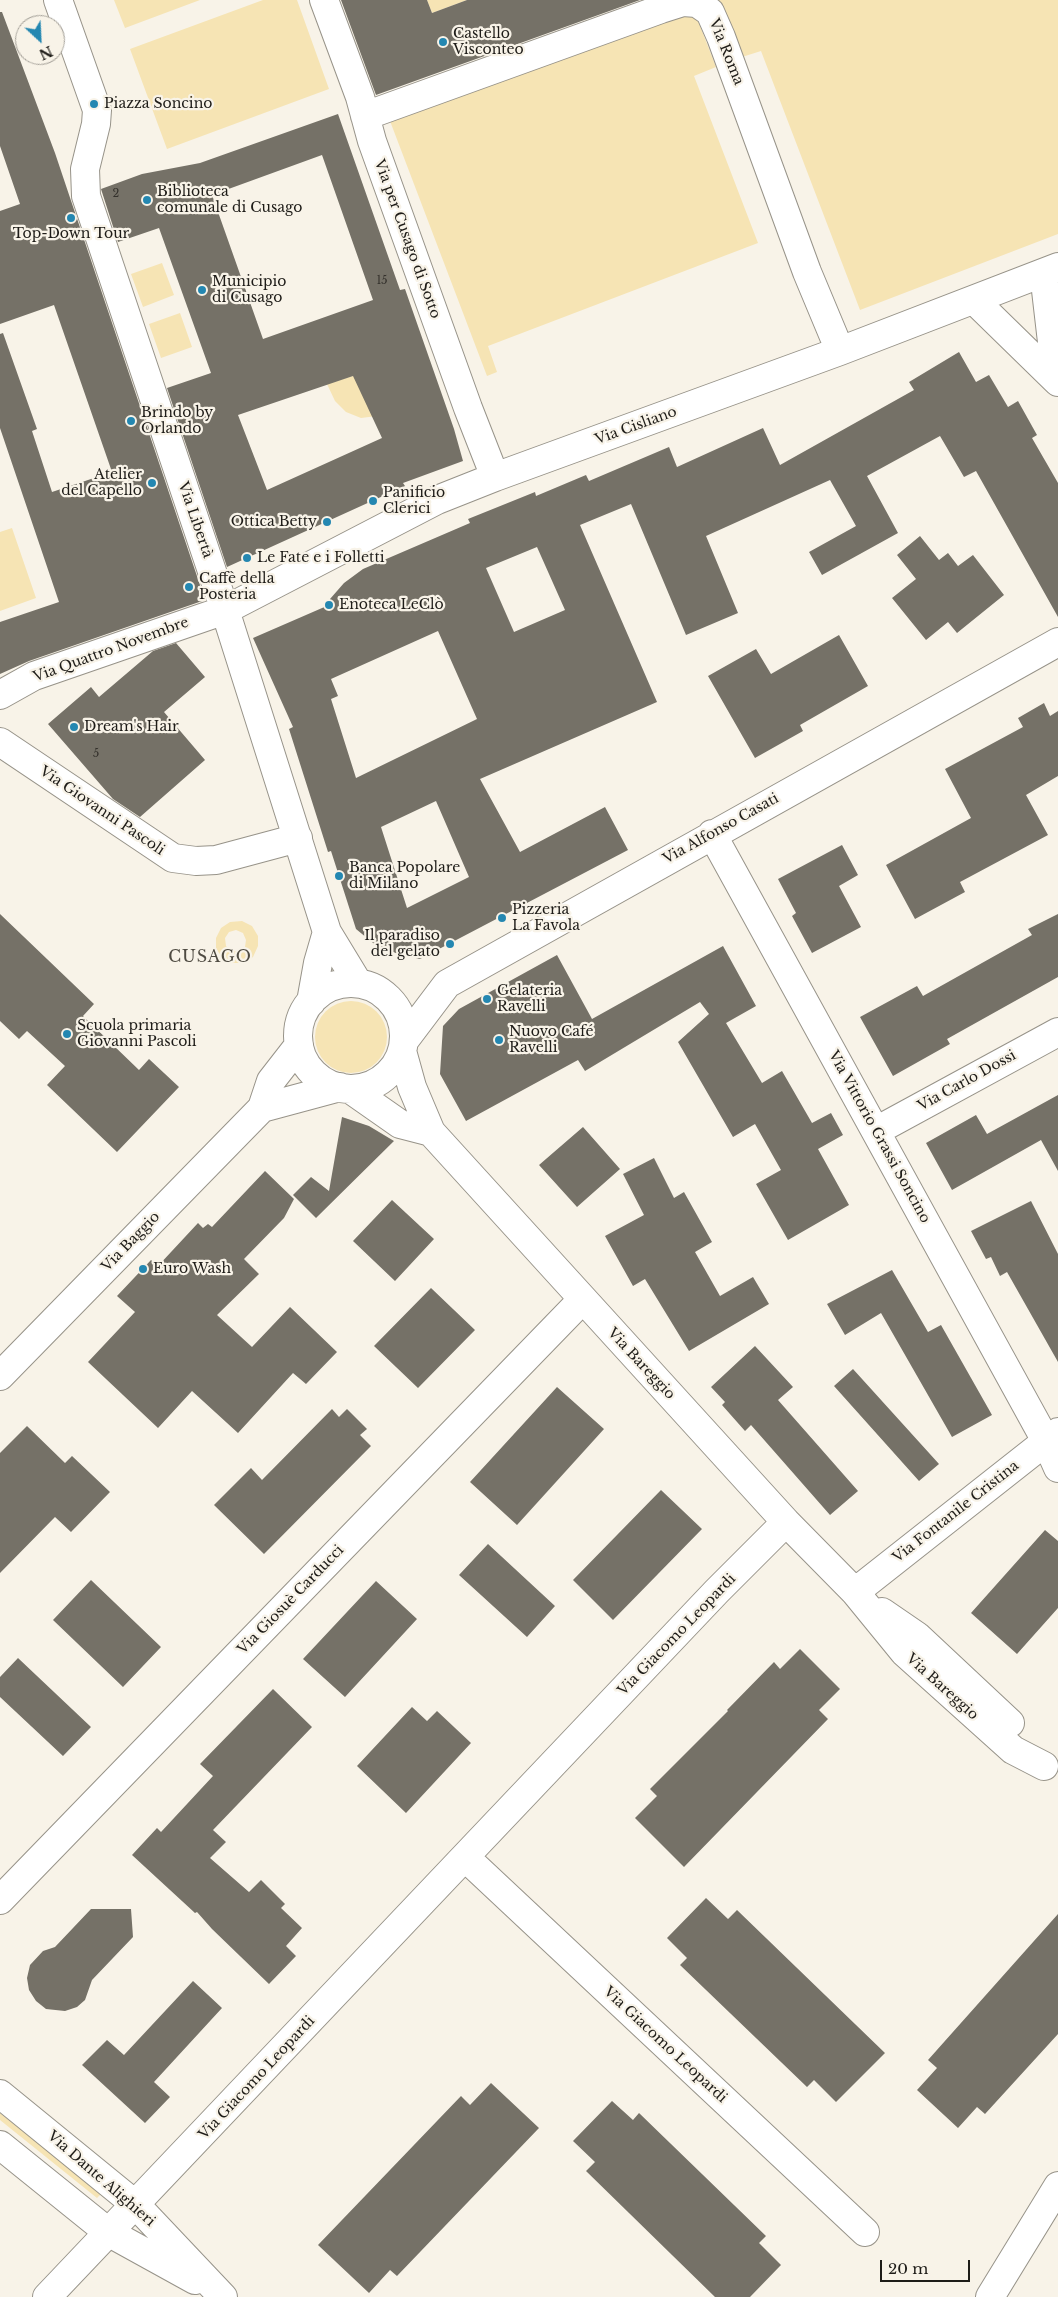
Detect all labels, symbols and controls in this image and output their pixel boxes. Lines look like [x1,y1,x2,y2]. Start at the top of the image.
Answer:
north arrow [15,15,65,65]
street label: Via Roma [705,16,747,88]
place label: Castello Visconteo [453,26,524,58]
marker: Castello Visconteo [437,36,449,48]
text: N [36,42,56,64]
place label: Piazza Soncino [104,96,212,112]
marker: Piazza Soncino [88,98,100,110]
street label: Via per Cusago di Sotto [370,157,444,321]
place label: Biblioteca comunale di Cusago [157,184,302,216]
house number: 2 [113,187,119,201]
marker: Biblioteca comunale di Cusago [141,194,153,206]
marker: Top-Down Tour [65,212,77,224]
place label: Top-Down Tour [13,226,129,242]
place label: Municipio di Cusago [212,274,286,306]
house number: 15 [376,274,388,288]
marker: Municipio di Cusago [196,284,208,296]
street label: Via Cisliano [593,403,679,449]
place label: Brindo by Orlando [141,405,213,438]
marker: Brindo by Orlando [125,415,137,427]
place label: Atelier del Capello [61,467,142,500]
marker: Atelier del Capello [146,477,158,489]
street label: Via Libertà [174,480,216,560]
place label: Panificio Clerici [383,485,445,518]
marker: Panificio Clerici [367,495,379,507]
place label: Ottica Betty [231,514,317,530]
marker: Ottica Betty [321,516,333,528]
place label: Le Fate e i Folletti [257,550,384,566]
marker: Le Fate e i Folletti [241,552,253,564]
place label: Caffè della Posteria [199,571,274,604]
marker: Caffè della Posteria [183,581,195,593]
place label: Enoteca LeClò [339,597,444,613]
marker: Enoteca LeClò [323,599,335,611]
street label: Via Quattro Novembre [31,614,191,686]
place label: Dream's Hair [84,719,179,735]
marker: Dream's Hair [68,721,80,733]
house number: 5 [93,747,99,761]
street label: Via Giovanni Pascoli [36,763,168,859]
street label: Via Alfonso Casati [660,790,782,868]
place label: Banca Popolare di Milano [349,860,460,892]
marker: Banca Popolare di Milano [333,870,345,882]
place label: Pizzeria La Favola [512,902,580,934]
marker: Pizzeria La Favola [496,912,508,924]
place label: Il paradiso del gelato [364,928,440,960]
marker: Il paradiso del gelato [444,938,456,950]
district label: CUSAGO [167,947,253,967]
place label: Gelateria Ravelli [497,983,562,1016]
marker: Gelateria Ravelli [481,993,493,1005]
place label: Scuola primaria Giovanni Pascoli [77,1018,197,1050]
place label: Nuovo Café Ravelli [509,1024,594,1056]
marker: Scuola primaria Giovanni Pascoli [61,1028,73,1040]
marker: Nuovo Café Ravelli [493,1034,505,1046]
street label: Via Carlo Dossi [915,1047,1019,1115]
street label: Via Vittorio Grassi Soncino [825,1048,933,1226]
street label: Via Baggio [98,1209,164,1275]
place label: Euro Wash [153,1261,231,1277]
marker: Euro Wash [137,1263,149,1275]
street label: Via Bareggio [604,1325,678,1403]
street label: Via Fontanile Cristina [890,1457,1022,1567]
street label: Via Giosuè Carducci [234,1542,348,1658]
street label: Via Giacomo Leopardi [615,1571,739,1699]
street label: Via Bareggio [903,1650,981,1724]
street label: Via Giacomo Leopardi [600,1983,730,2107]
street label: Via Giacomo Leopardi [195,2013,319,2143]
street label: Via Dante Alighieri [44,2128,158,2230]
scale bar [883,2250,973,2282]
text: 20 m [888,2259,928,2278]

